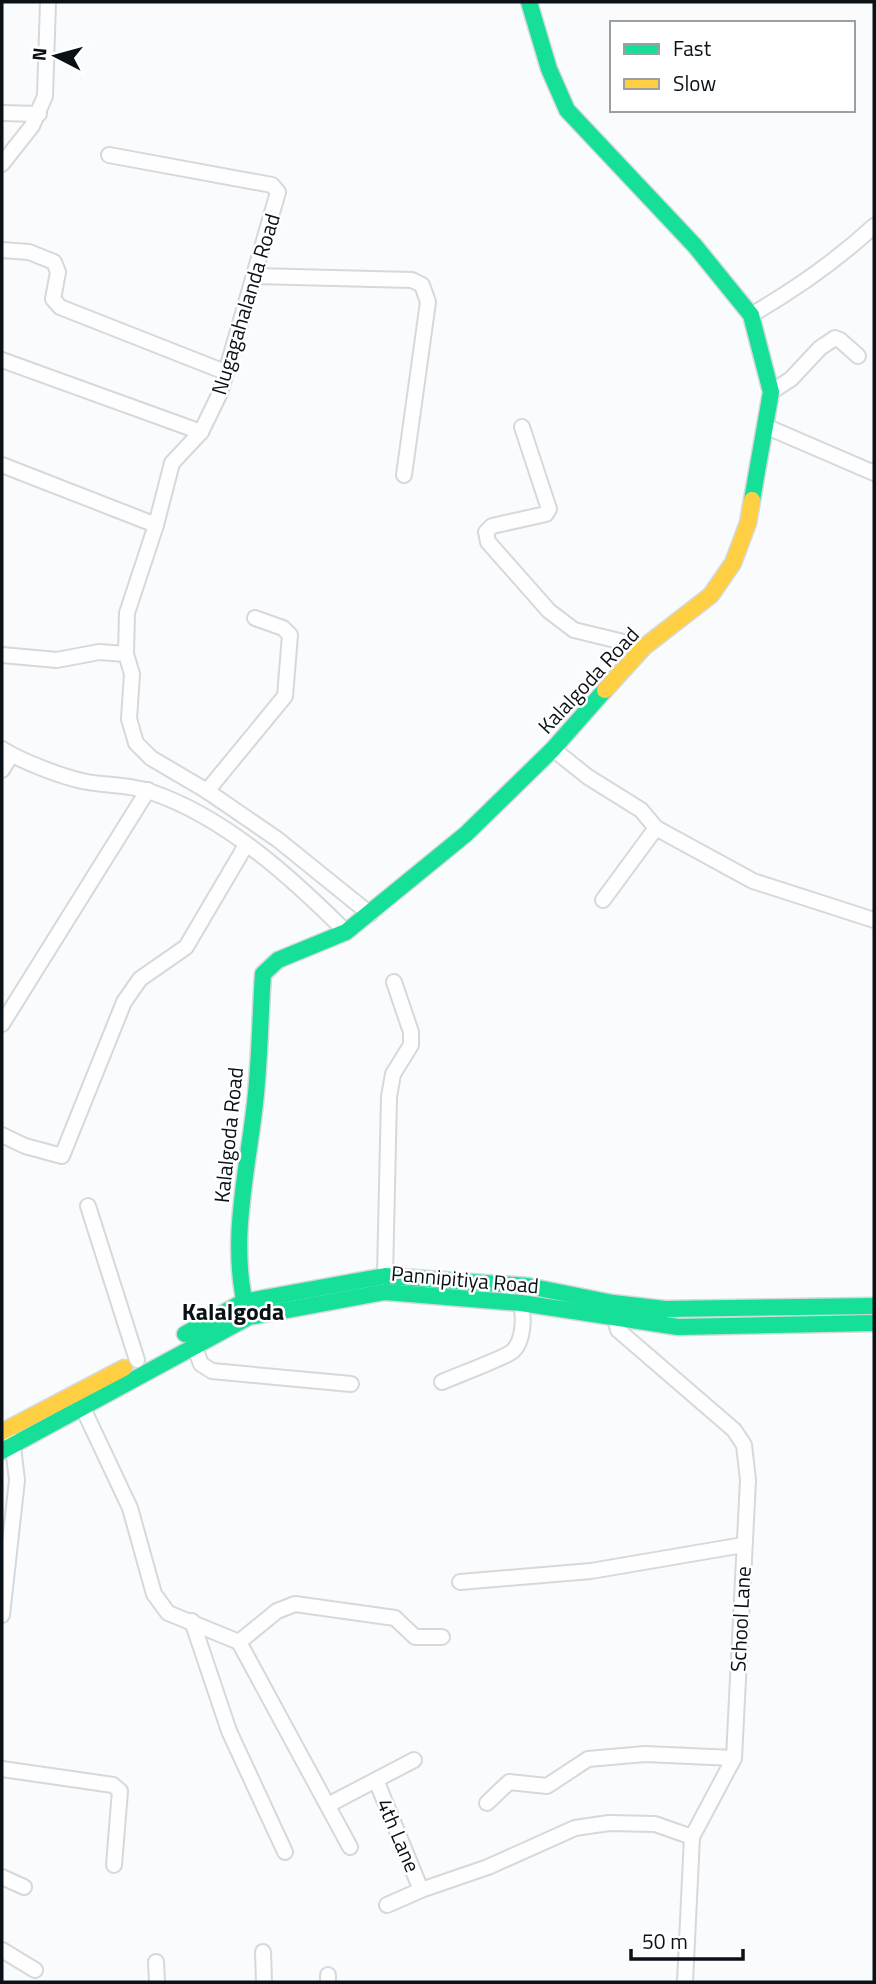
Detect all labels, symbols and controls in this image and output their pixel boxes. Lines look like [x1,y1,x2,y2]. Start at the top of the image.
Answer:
north arrow [21,21,91,91]
legend [610,21,855,112]
text: Fast [673,32,712,64]
text: N [23,46,54,62]
text: Slow [673,67,716,99]
street label: Nugagahalanda Road [202,209,288,399]
street label: Kalalgoda Road [530,619,646,741]
street label: Kalalgoda Road [205,1066,251,1204]
street label: Pannipitiya Road [390,1257,540,1301]
district label: Kalalgoda [182,1293,284,1329]
street label: School Lane [721,1565,759,1673]
street label: 4th Lane [369,1793,429,1877]
scale bar [631,1918,743,1962]
text: 50 m [642,1925,688,1957]

